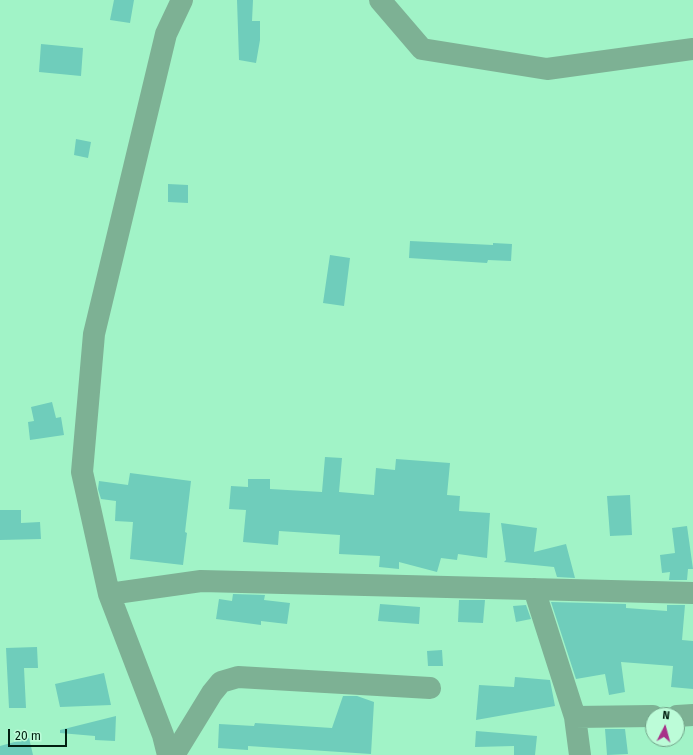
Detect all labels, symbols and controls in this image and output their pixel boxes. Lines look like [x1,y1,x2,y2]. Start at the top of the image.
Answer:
north arrow [645,707,685,747]
text: N [662,709,671,722]
scale bar [10,721,69,747]
text: 20 m [15,729,41,743]

